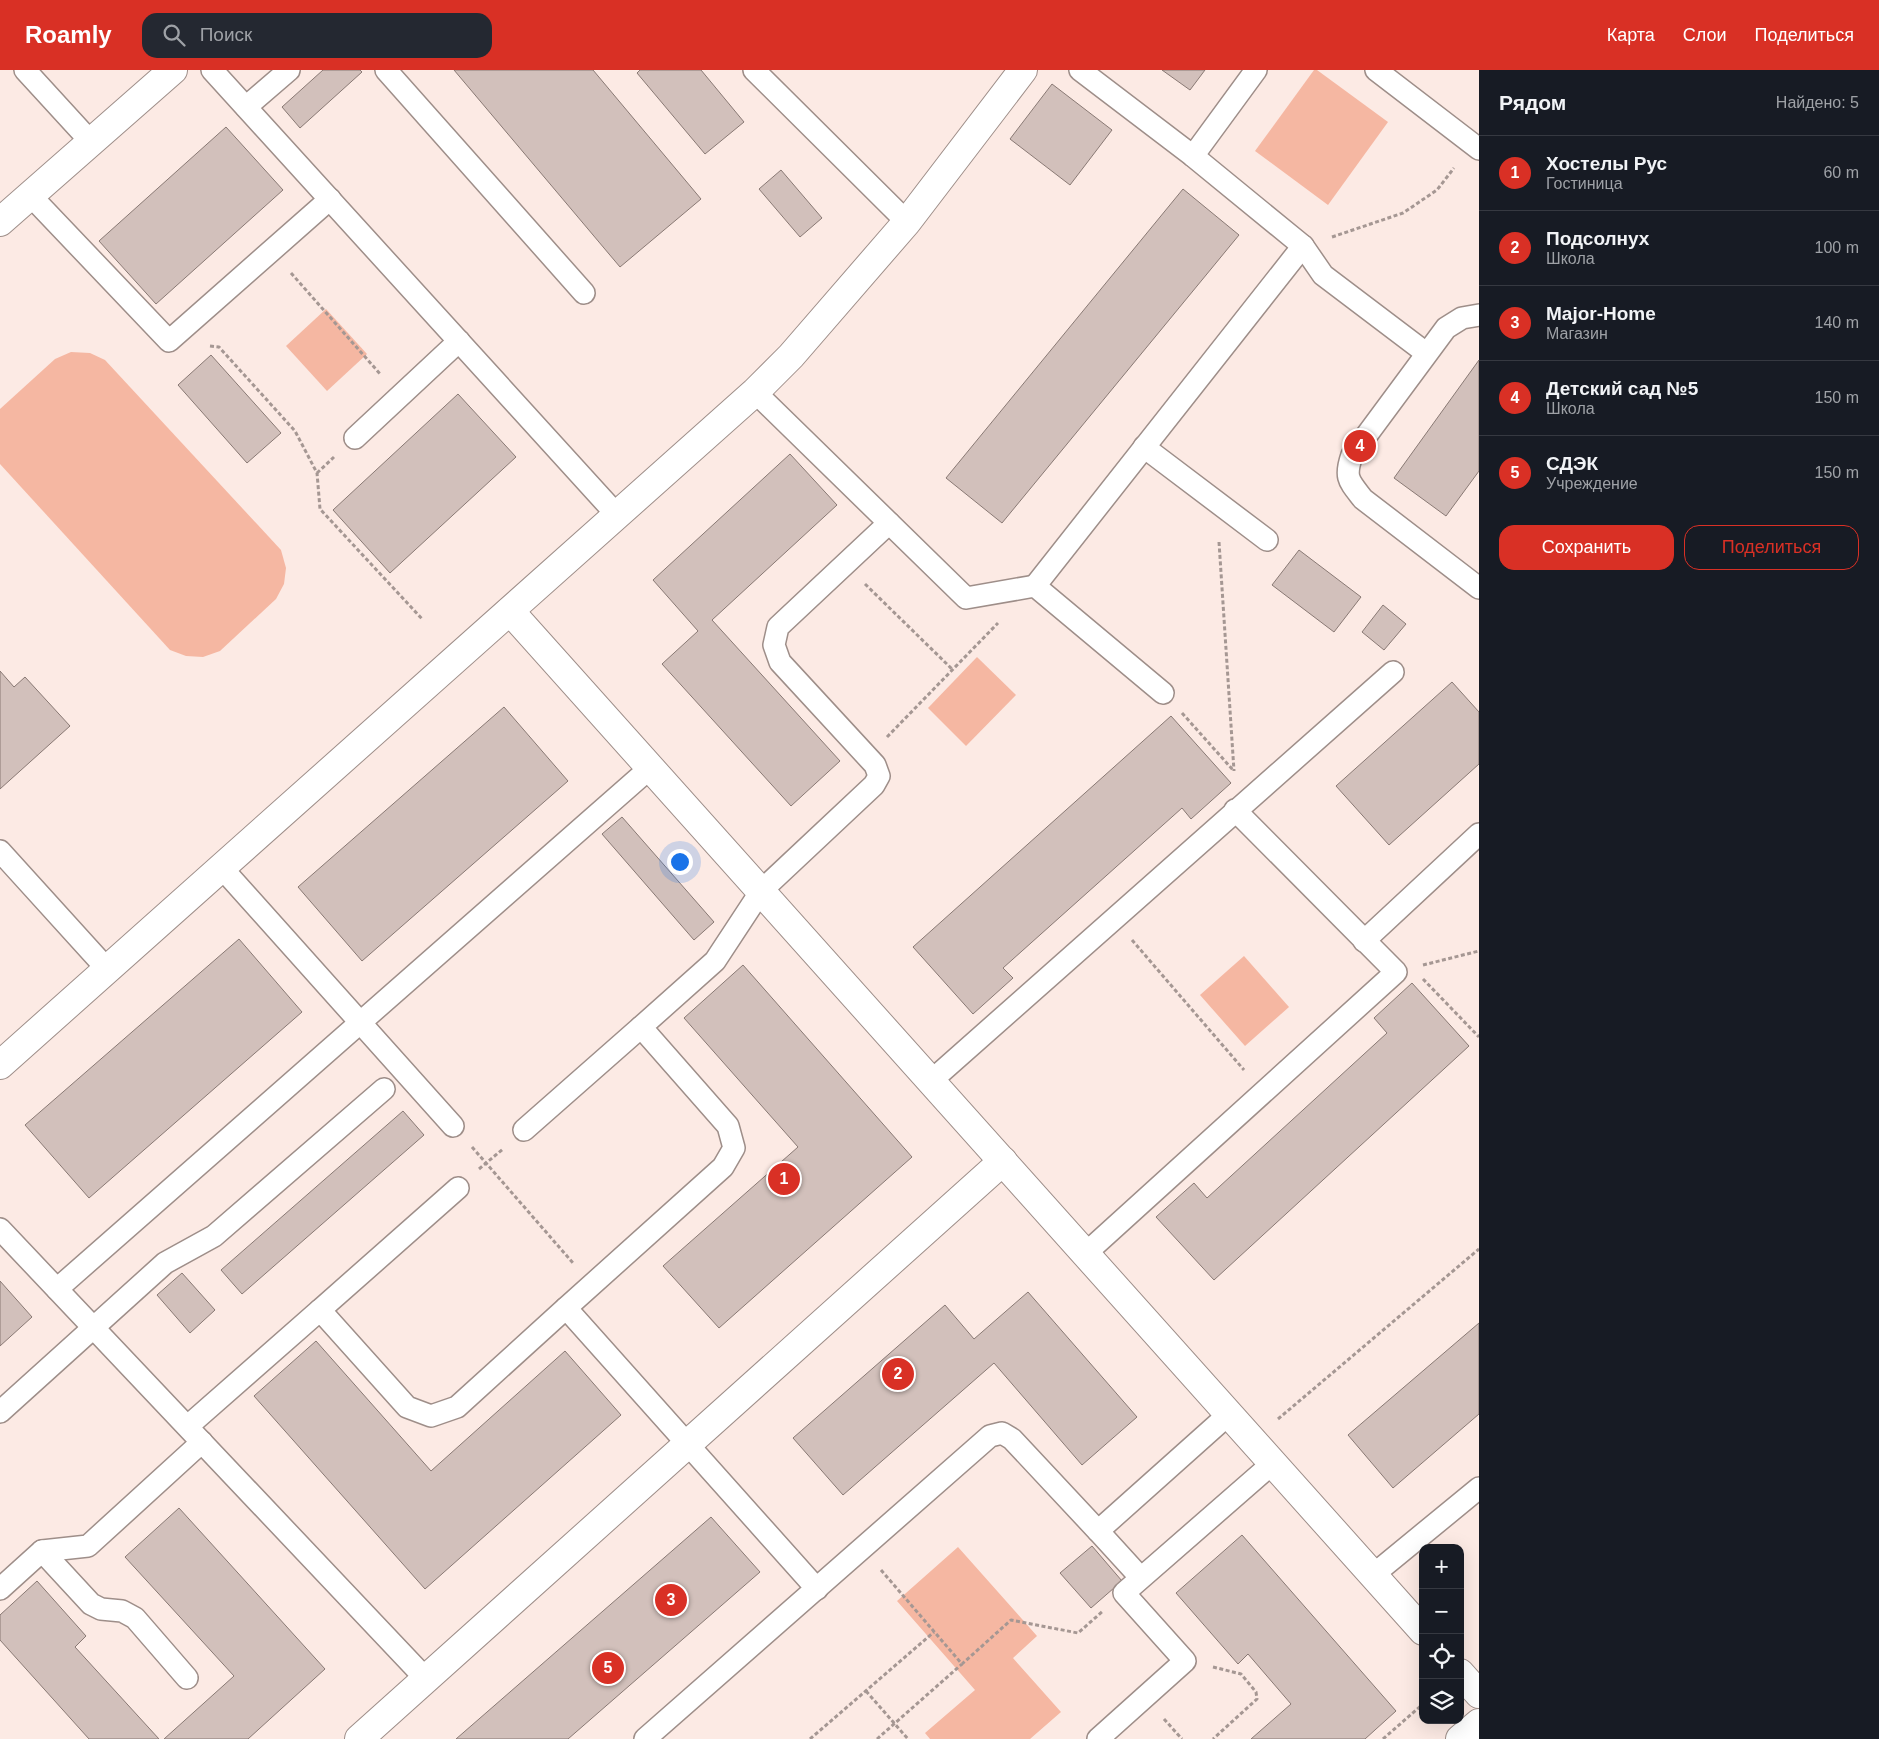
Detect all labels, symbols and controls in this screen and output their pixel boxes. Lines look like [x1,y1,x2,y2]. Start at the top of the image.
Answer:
search box [142,13,492,58]
text: Roamly [25,21,112,48]
icon: search [160,21,188,49]
text: Поиск [200,24,252,45]
text: Карта [1607,25,1655,45]
text: Слои [1683,25,1727,45]
text: Поделиться [1755,25,1854,45]
text: Рядом [1499,91,1566,114]
text: Найдено: 5 [1776,94,1859,111]
text: Хостелы Рус [1546,153,1667,174]
text: 1 [1511,164,1519,181]
text: 60 m [1823,164,1859,181]
text: Гостиница [1546,175,1623,192]
text: Подсолнух [1546,228,1649,249]
text: 2 [1511,239,1519,256]
text: 100 m [1815,239,1859,256]
text: Школа [1546,250,1595,267]
text: Major-Home [1546,303,1656,324]
text: 3 [1511,314,1519,331]
text: 140 m [1815,314,1859,331]
text: Магазин [1546,325,1608,342]
text: Детский сад №5 [1546,378,1698,399]
text: 4 [1511,389,1519,406]
text: 150 m [1815,389,1859,406]
text: Школа [1546,400,1595,417]
pin: 4 [1344,427,1376,465]
text: СДЭК [1546,453,1598,474]
text: 5 [1511,464,1519,481]
text: 150 m [1815,464,1859,481]
text: Учреждение [1546,475,1638,492]
button: Сохранить [1499,525,1674,570]
button: Поделиться [1684,525,1859,570]
your location [667,849,693,875]
pin: 1 [768,1160,800,1198]
pin: 2 [882,1355,914,1393]
map controls [1419,1544,1464,1724]
button: + [1419,1544,1464,1589]
pin: 3 [655,1581,687,1619]
button: − [1419,1589,1464,1634]
button: locate [1419,1634,1464,1679]
pin: 5 [592,1649,624,1687]
button: layers [1419,1679,1464,1724]

